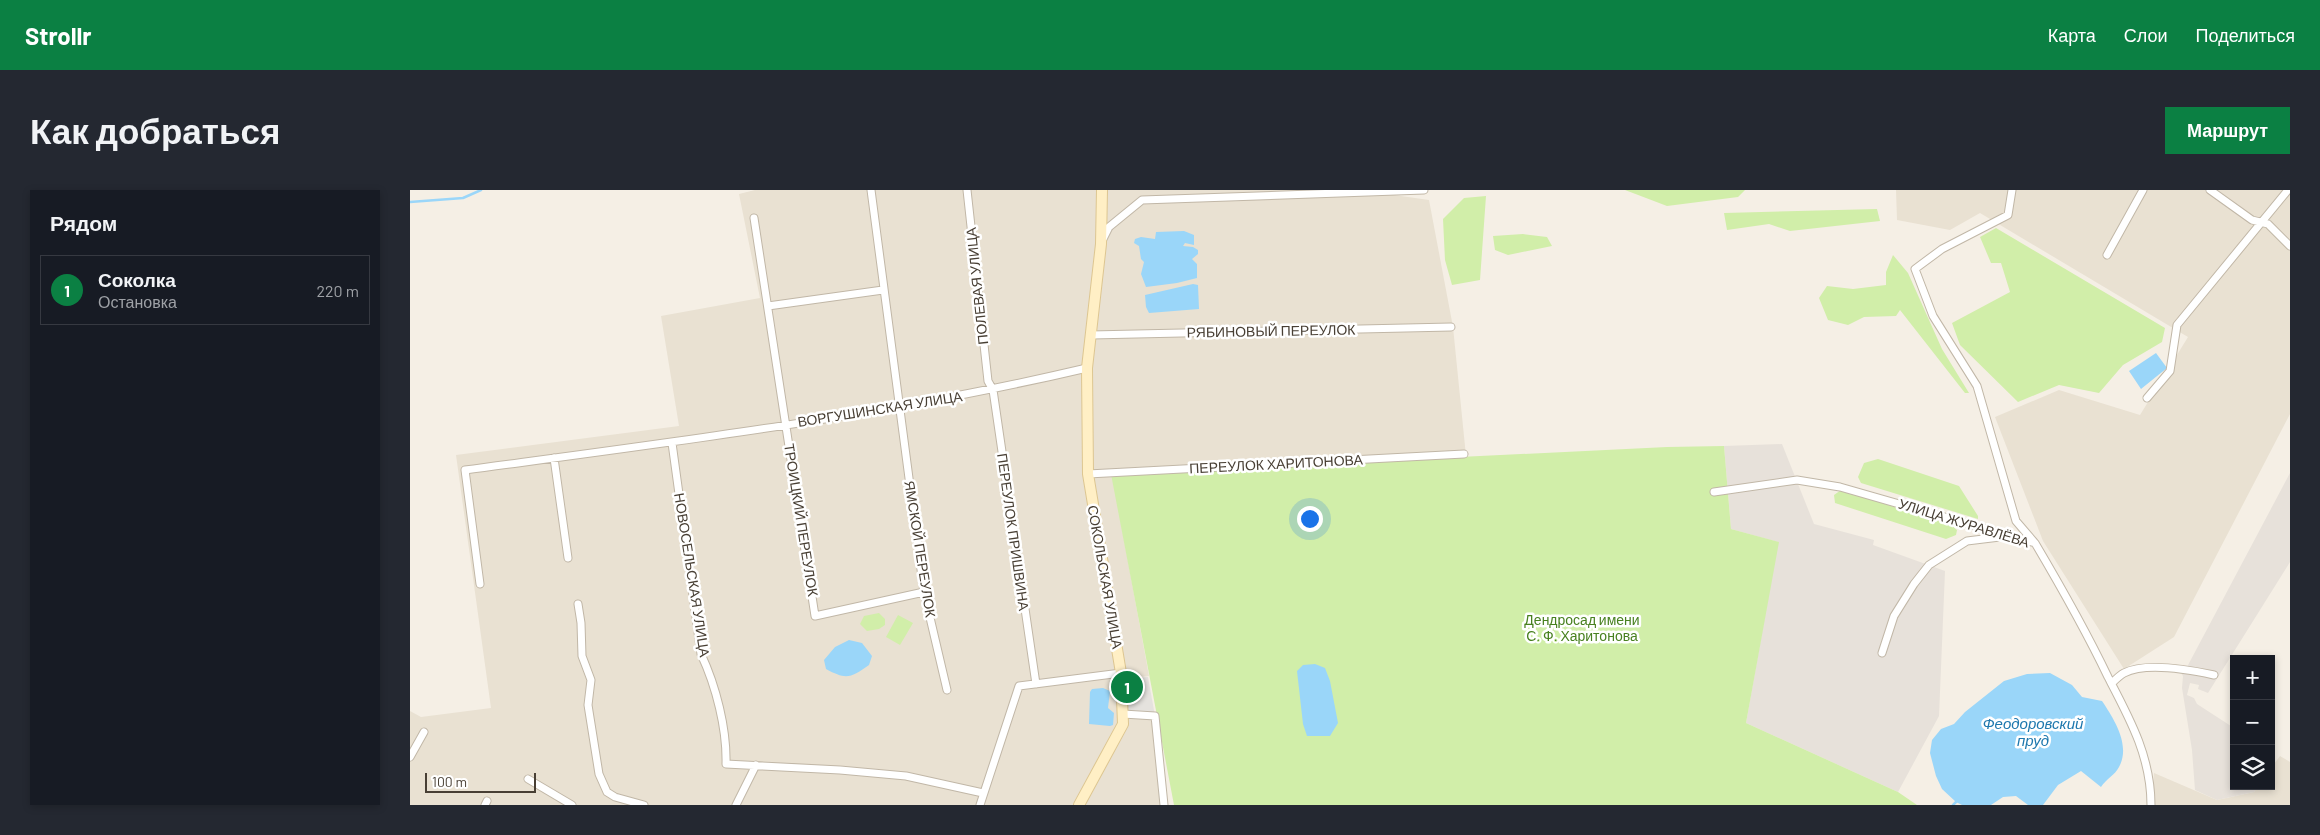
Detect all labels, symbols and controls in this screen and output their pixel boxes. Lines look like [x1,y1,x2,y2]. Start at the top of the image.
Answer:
text: Strollr [25,21,92,50]
text: Карта [2048,24,2096,46]
text: Слои [2124,24,2168,46]
text: Поделиться [2196,24,2295,46]
button: Маршрут [2165,107,2290,154]
text: Как добраться [30,109,280,151]
text: Рядом [50,210,117,235]
street label: ПОЛЕВАЯ УЛИЦА [962,226,991,346]
text: Соколка [98,268,176,291]
text: 1 [64,281,70,300]
text: 220 m [316,281,359,300]
text: Остановка [98,292,177,311]
street label: РЯБИНОВЫЙ ПЕРЕУЛОК [1186,321,1356,340]
street label: ВОРГУШИНСКАЯ УЛИЦА [796,387,964,430]
street label: ТРОИЦКИЙ ПЕРЕУЛОК [781,442,822,598]
street label: ПЕРЕУЛОК ХАРИТОНОВА [1189,450,1364,477]
street label: ПЕРЕУЛОК ПРИШВИНА [994,452,1033,612]
street label: ЯМСКОЙ ПЕРЕУЛОК [901,479,940,619]
street label: НОВОСЕЛЬСКАЯ УЛИЦА [671,492,714,659]
street label: УЛИЦА ЖУРАВЛЁВА [1897,495,2032,551]
street label: СОКОЛЬСКАЯ УЛИЦА [1084,504,1127,651]
your location [1297,506,1323,532]
park label: Дендросад имени С. Ф. Харитонова [1524,611,1640,644]
map controls [2230,655,2275,790]
button: + [2230,655,2275,700]
pin: 1 [1111,668,1143,706]
button: − [2230,700,2275,745]
water label: Феодоровский пруд [1983,714,2084,749]
button: layers [2230,745,2275,790]
scale bar [425,770,536,793]
text: 100 m [432,773,467,790]

